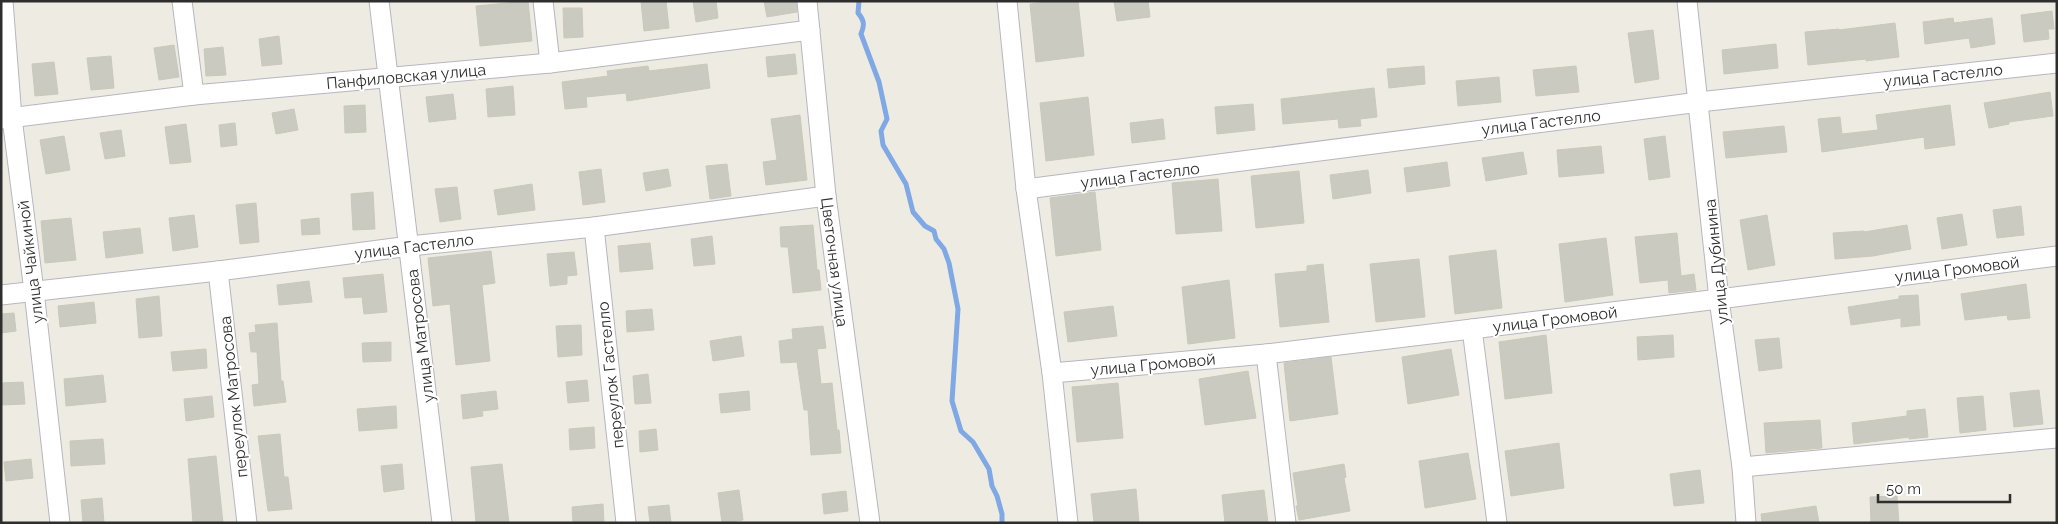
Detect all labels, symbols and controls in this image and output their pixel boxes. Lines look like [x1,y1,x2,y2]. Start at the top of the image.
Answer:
street label: Панфиловская улица [325,60,487,93]
street label: улица Гастелло [1882,60,2004,91]
street label: улица Гастелло [1480,106,1602,139]
street label: улица Гастелло [1079,159,1201,192]
street label: Цветочная улица [817,196,852,328]
street label: улица Дубинина [1700,198,1733,326]
street label: улица Чайкиной [14,199,47,325]
street label: улица Гастелло [353,230,475,263]
street label: улица Громовой [1894,252,2020,287]
street label: улица Матросова [403,268,438,404]
street label: переулок Гастелло [593,300,628,449]
street label: улица Громовой [1492,302,1618,337]
street label: переулок Матросова [216,315,251,479]
street label: улица Громовой [1090,350,1216,379]
scale bar [1878,472,2010,504]
text: 50 m [1886,480,1921,498]

